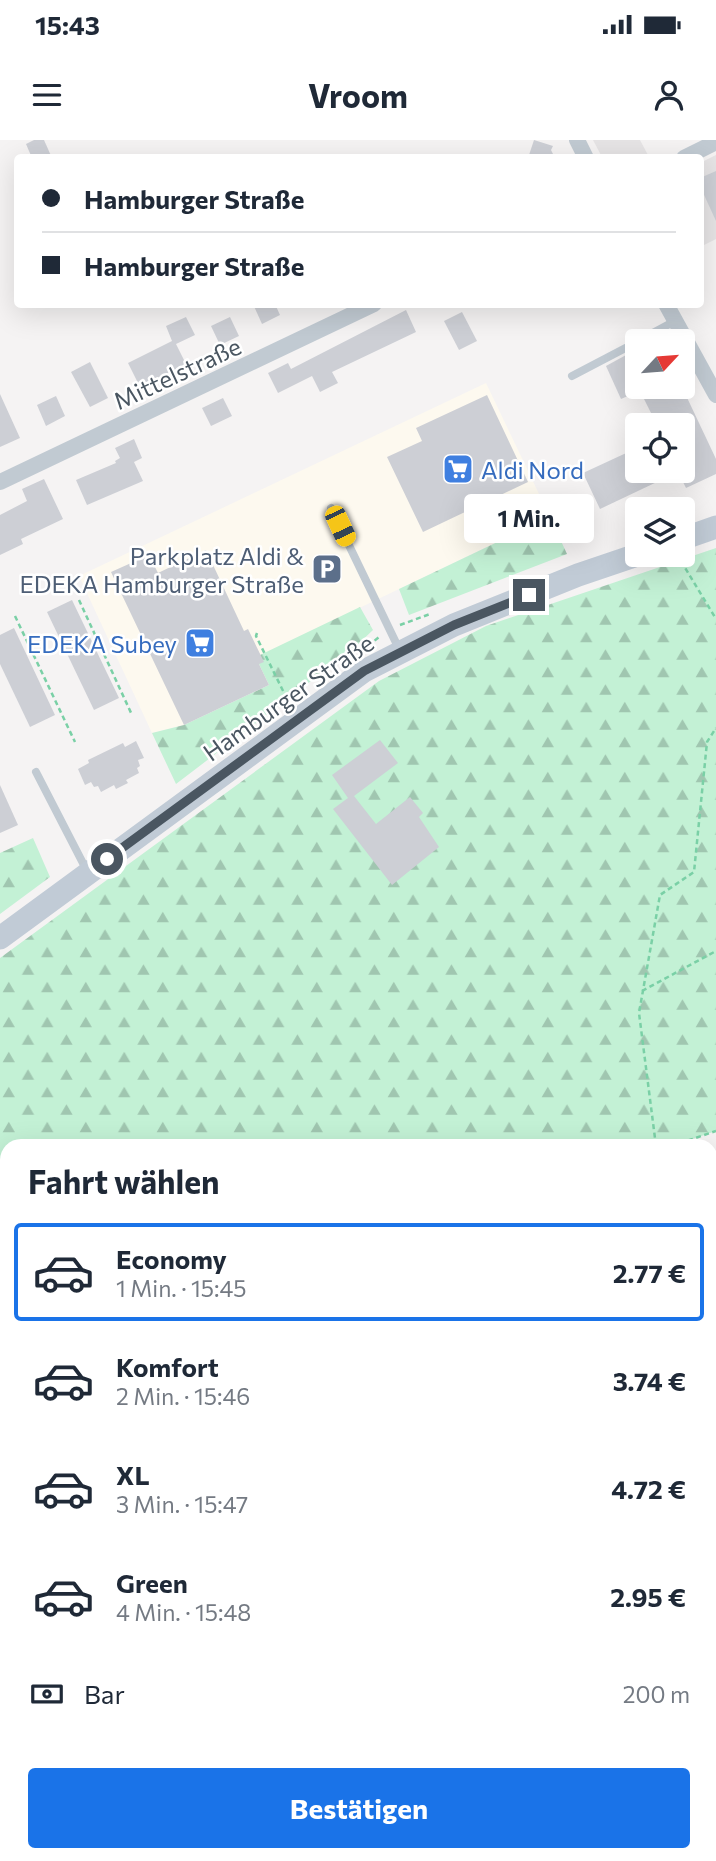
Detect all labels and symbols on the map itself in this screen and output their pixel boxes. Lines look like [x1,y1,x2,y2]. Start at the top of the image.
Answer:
north arrow [625,329,695,399]
street label: Mittelstraße [109,331,245,415]
supermarket icon: Aldi Nord [441,452,475,486]
place label: Aldi Nord [481,455,584,484]
callout: 1 Min. [464,494,594,542]
car [322,503,359,549]
place label: Parkplatz Aldi & EDEKA Hamburger Straße [20,541,304,598]
parking icon: Parkplatz Aldi & EDEKA Hamburger Straße [310,552,344,586]
route end [513,579,545,611]
supermarket icon: EDEKA Subey [183,626,217,660]
street label: Hamburger Straße [197,627,379,767]
place label: EDEKA Subey [27,629,177,658]
route start [91,843,123,875]

